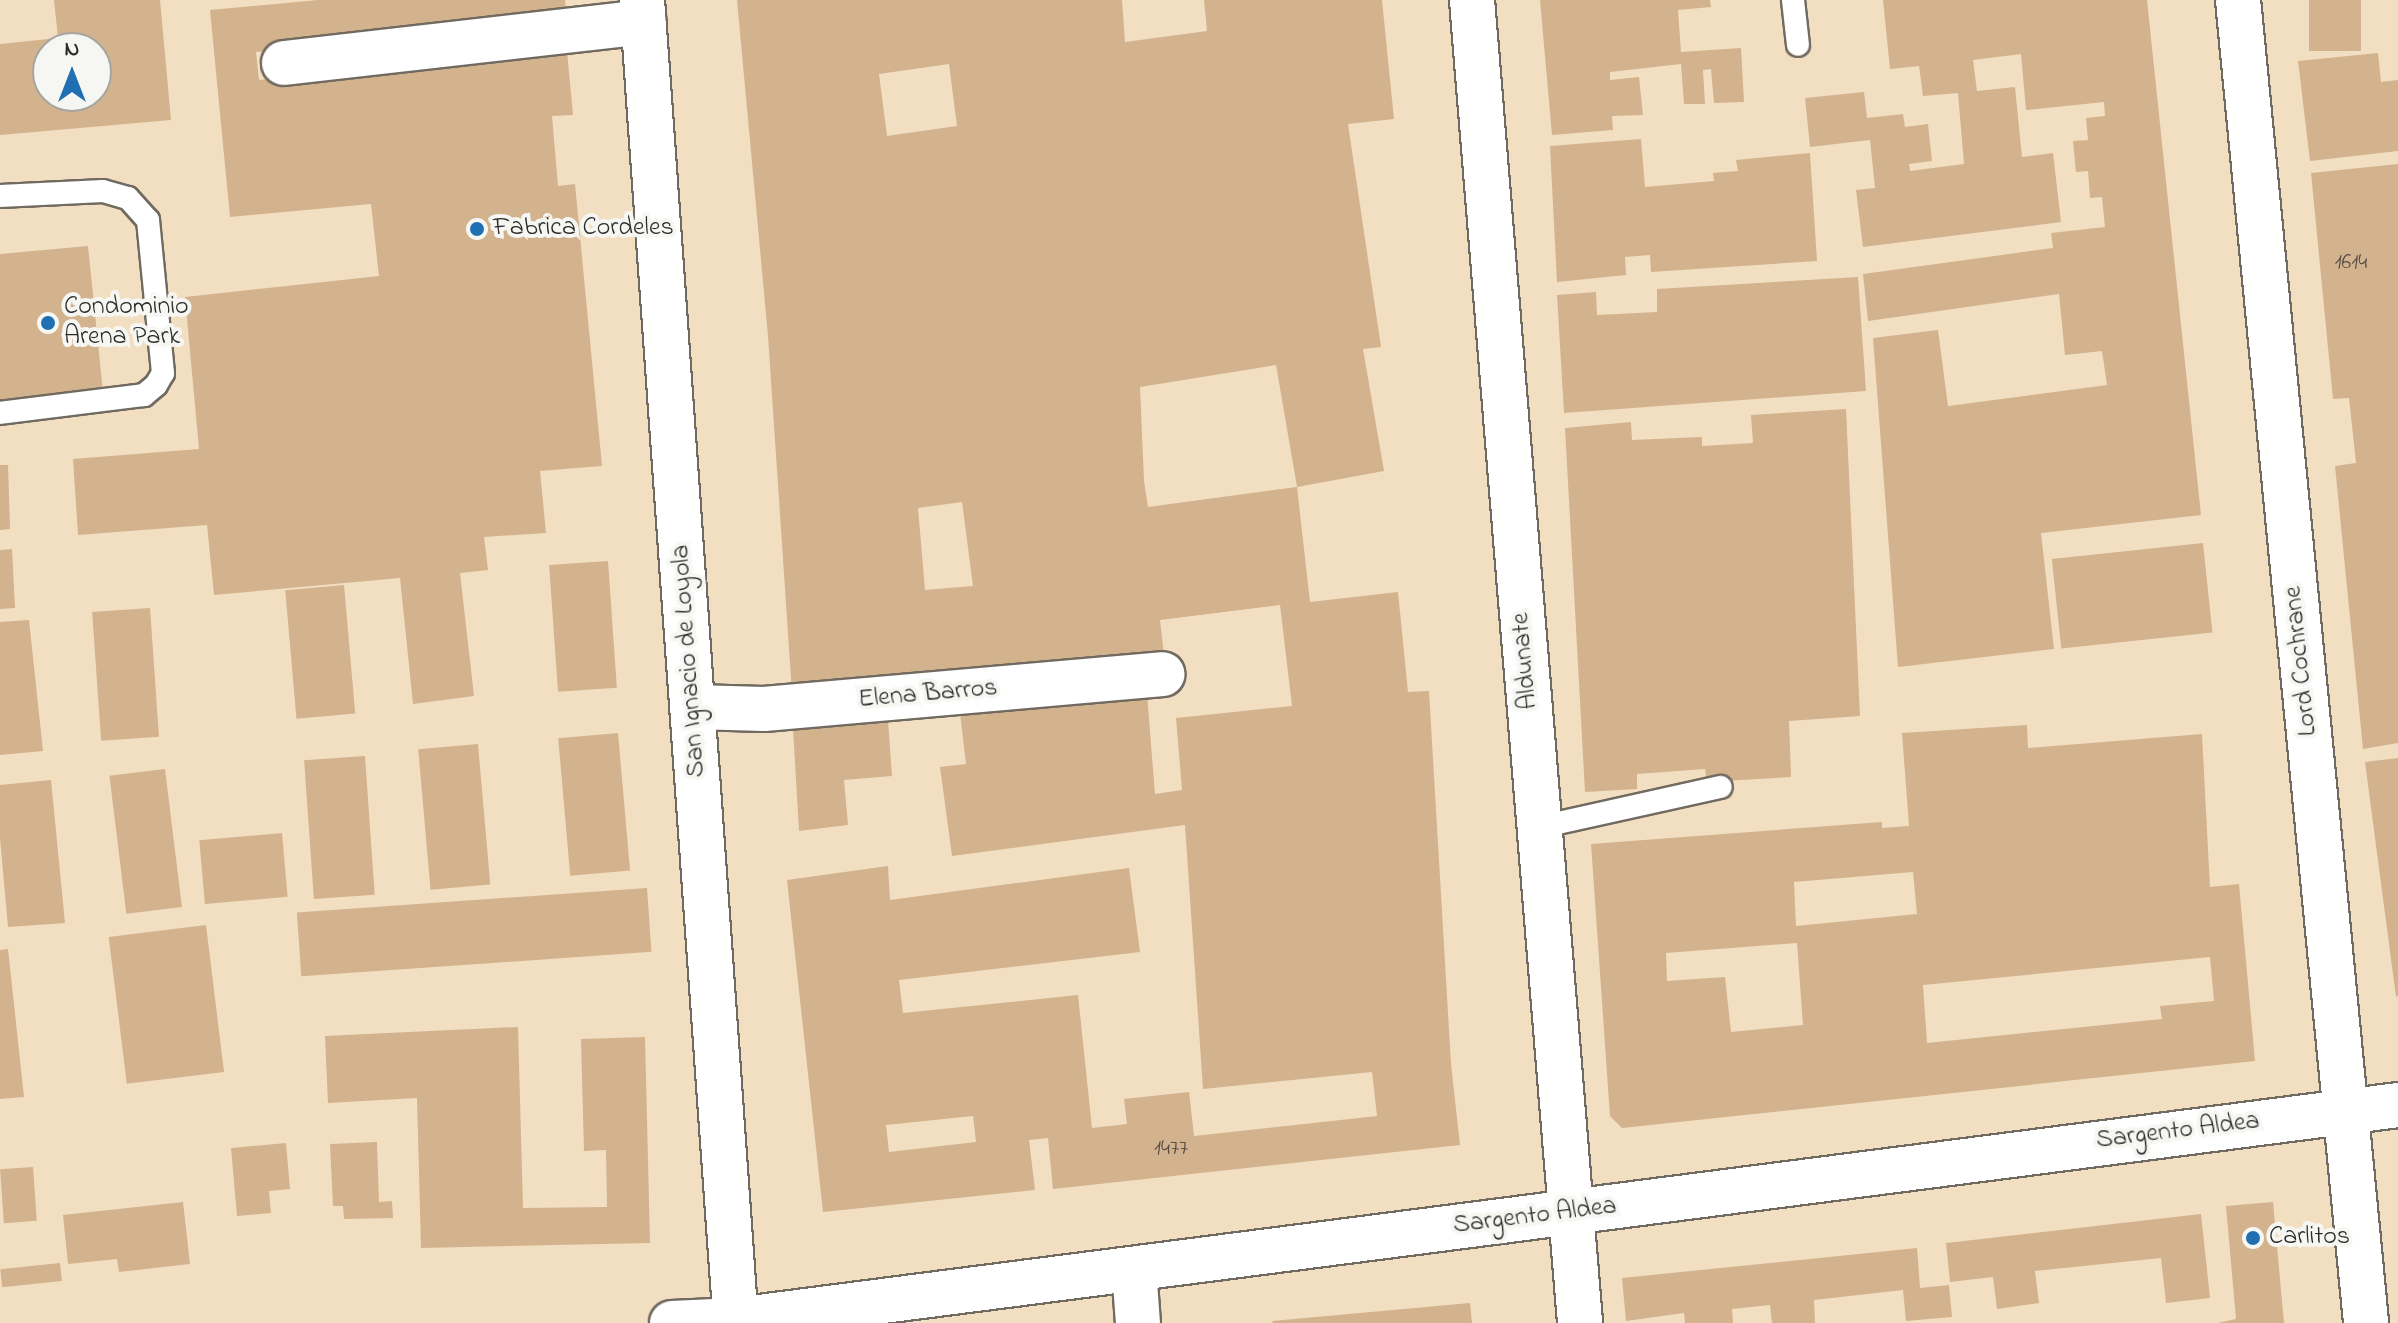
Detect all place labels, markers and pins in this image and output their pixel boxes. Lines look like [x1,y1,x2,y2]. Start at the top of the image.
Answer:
place label: Fabrica Cordeles [493,213,674,245]
marker: Fabrica Cordeles [468,220,486,238]
place label: Condominio Arena Park [64,292,189,354]
marker: Condominio Arena Park [39,314,57,332]
place label: Carlitos [2269,1222,2350,1254]
marker: Carlitos [2244,1229,2262,1247]

